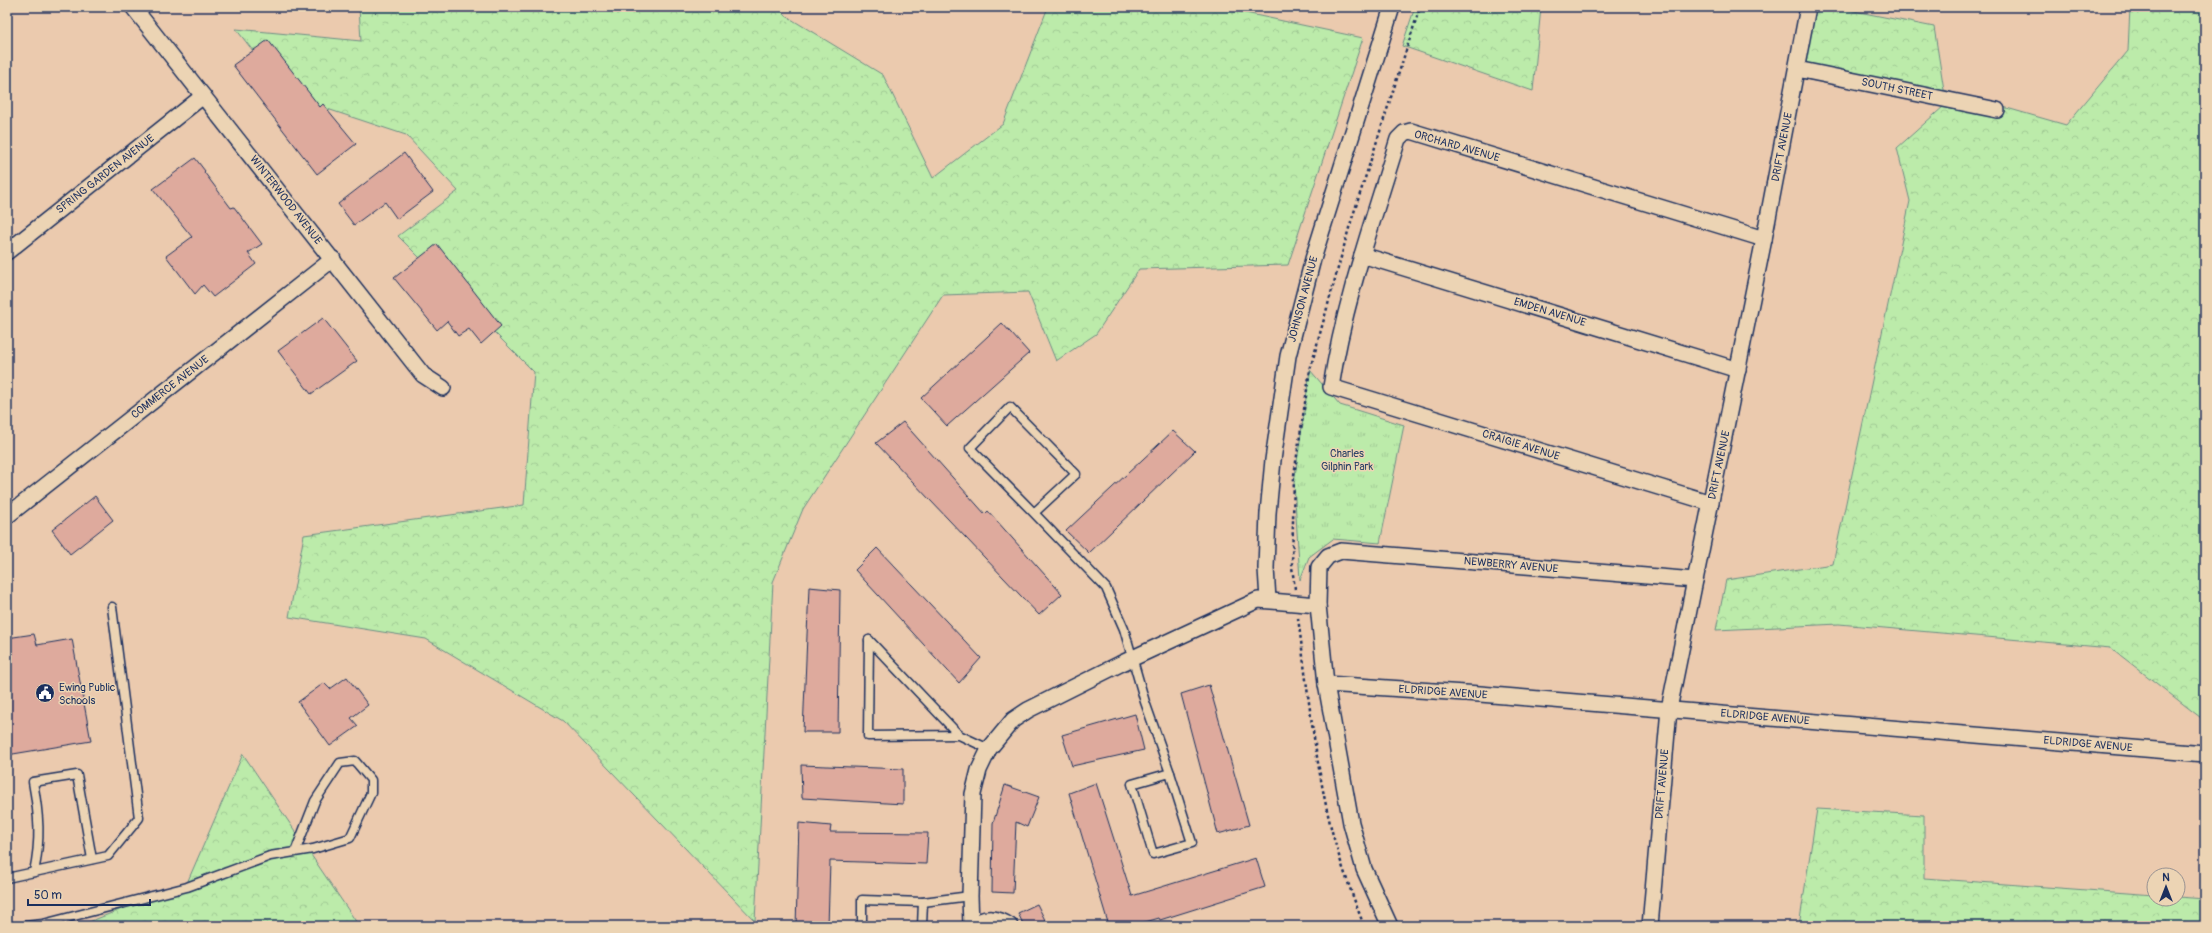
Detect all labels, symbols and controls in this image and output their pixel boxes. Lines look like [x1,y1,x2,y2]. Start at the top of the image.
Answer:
street label: SOUTH STREET [1860,75,1934,103]
street label: DRIFT AVENUE [1769,111,1795,183]
street label: ORCHARD AVENUE [1413,128,1502,165]
street label: SPRING GARDEN AVENUE [53,131,157,216]
street label: WINTERWOOD AVENUE [247,153,325,247]
street label: JOHNSON AVENUE [1285,254,1321,343]
street label: EMDEN AVENUE [1512,295,1588,329]
street label: COMMERCE AVENUE [129,353,212,421]
street label: CRAIGIE AVENUE [1481,427,1562,463]
street label: DRIFT AVENUE [1705,429,1733,501]
park label: Charles Gilphin Park [1321,447,1373,473]
street label: NEWBERRY AVENUE [1463,554,1559,576]
place label: Ewing Public Schools [59,681,116,707]
public building icon: Ewing Public Schools [34,682,56,704]
street label: ELDRIDGE AVENUE [1398,682,1488,702]
street label: ELDRIDGE AVENUE [1720,707,1810,727]
street label: ELDRIDGE AVENUE [2043,734,2133,754]
street label: DRIFT AVENUE [1652,748,1672,820]
north arrow [2146,867,2186,907]
text: N [2162,871,2170,884]
scale bar [28,881,150,907]
text: 50 m [34,888,62,903]

